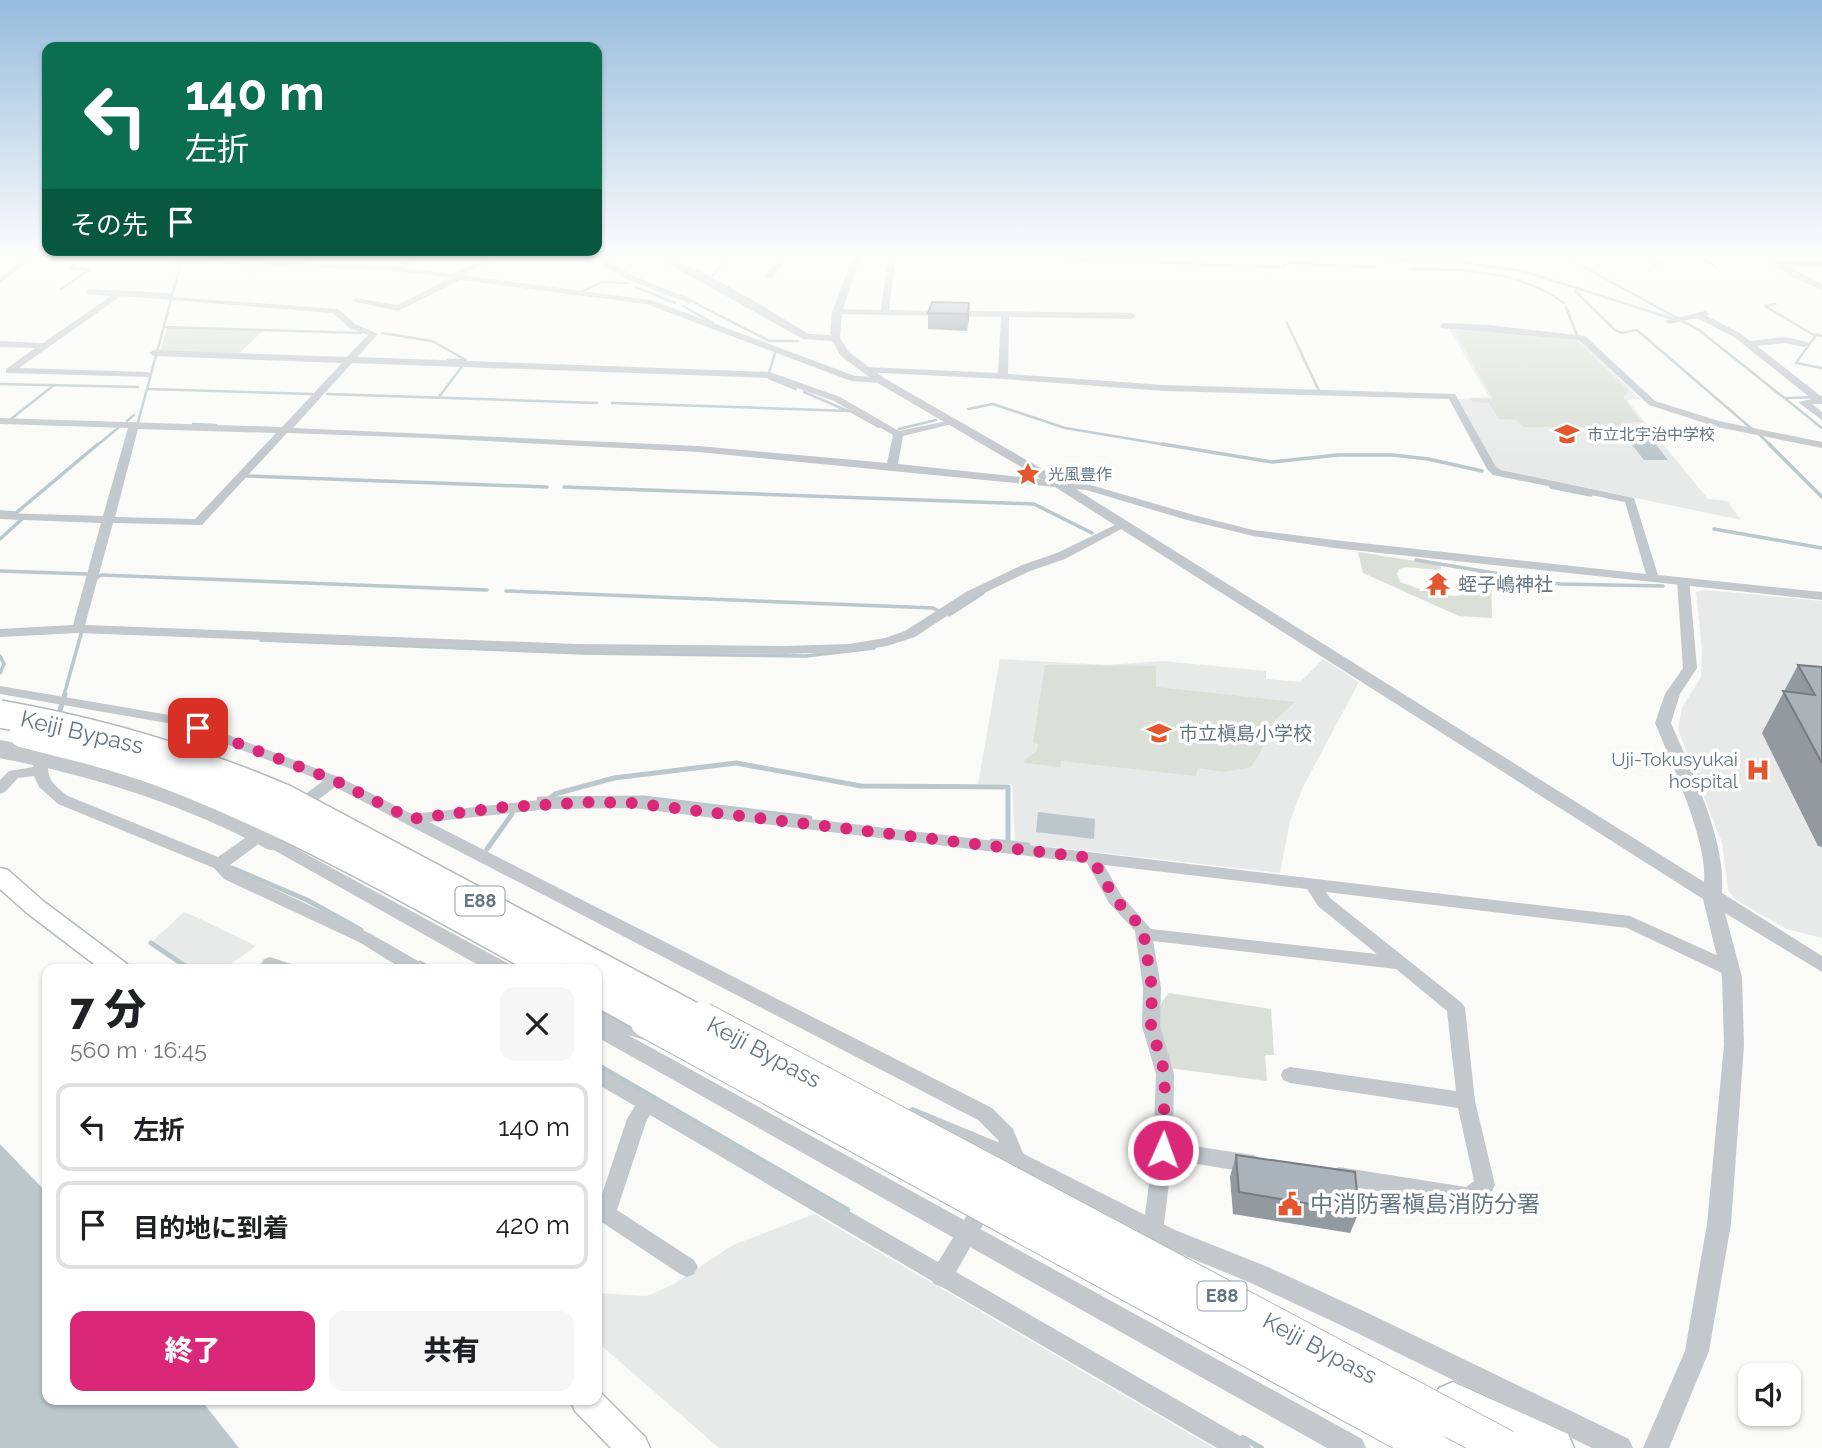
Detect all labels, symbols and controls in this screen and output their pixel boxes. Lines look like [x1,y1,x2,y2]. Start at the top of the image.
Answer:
text: 140 m [185,64,325,121]
icon: left [70,70,161,161]
text: 左折 [185,130,249,167]
icon: arrive [162,203,200,241]
text: その先 [70,210,148,240]
school or university icon: 市立北宇治中学校 [1553,420,1581,448]
place label: 市立北宇治中学校 [1587,425,1715,444]
place icon: 光風豊作 [1014,460,1042,488]
place label: 光風豊作 [1048,465,1112,484]
temple icon: 蛭子嶋神社 [1424,570,1452,598]
place label: 蛭子嶋神社 [1458,573,1553,595]
pin [168,698,228,758]
street label: Keiji Bypass [18,704,146,759]
icon: arrive [179,709,217,747]
school or university icon: 市立槇島小学校 [1145,719,1173,747]
place label: 市立槇島小学校 [1179,722,1312,744]
place label: Uji-Tokusyukai hospital [1611,748,1739,792]
hospital icon: Uji-Tokusyukai hospital [1744,756,1772,784]
road number: E88 [456,887,504,916]
text: 7 分 [70,985,146,1034]
button: close [500,987,574,1061]
street label: Keiji Bypass [703,1010,826,1093]
text: 560 m · 16:45 [70,1036,207,1063]
icon: left [74,1108,112,1146]
text: 140 m [498,1112,570,1142]
position arrow [1126,1113,1200,1187]
text: 左折 [133,1115,185,1145]
public building icon: 中消防署槇島消防分署 [1276,1190,1304,1218]
place label: 中消防署槇島消防分署 [1310,1190,1540,1217]
icon: arrive [74,1206,112,1244]
text: 420 m [496,1210,570,1240]
text: 目的地に到着 [133,1213,289,1243]
road number: E88 [1198,1282,1246,1310]
street label: Keiji Bypass [1259,1306,1382,1389]
button: 終了 [70,1311,315,1391]
button: 共有 [329,1311,574,1391]
map controls [1738,1363,1801,1426]
button: sound [1738,1363,1801,1426]

